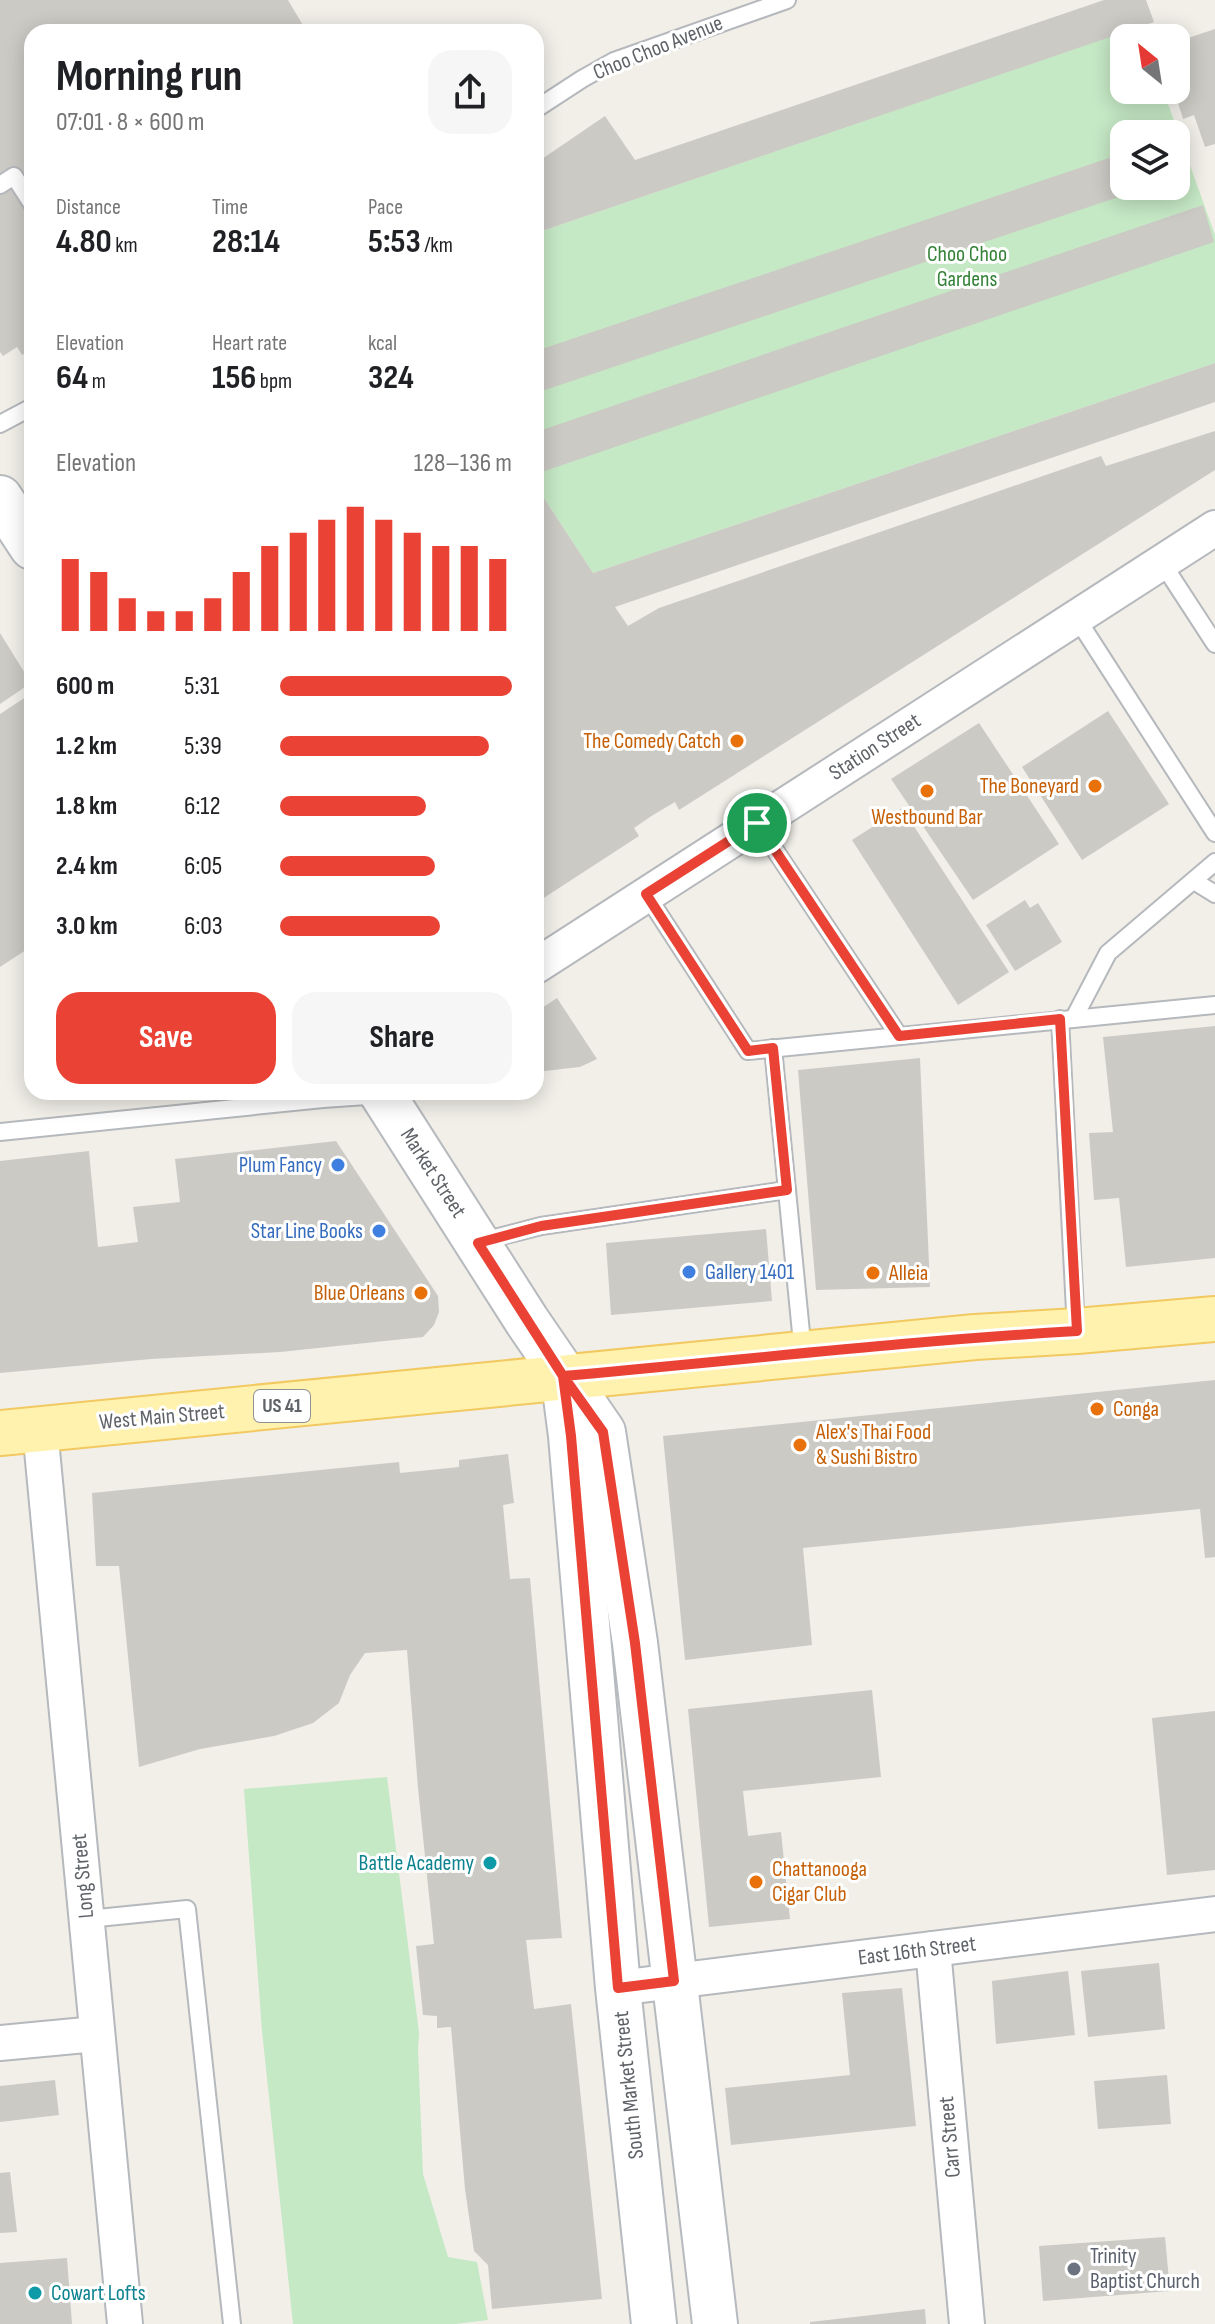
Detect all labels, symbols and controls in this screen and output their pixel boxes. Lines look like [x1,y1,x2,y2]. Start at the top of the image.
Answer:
street label: Choo Choo Avenue [589,10,727,86]
north arrow [1110,24,1190,104]
map controls [1110,24,1190,200]
text: Morning run [56,50,242,103]
button: share [428,50,512,134]
text: 07:01 · 8 × 600 m [56,107,205,138]
button: layers [1110,120,1190,200]
text: Distance [56,194,121,221]
text: Time [212,194,248,221]
text: Pace [368,194,403,221]
text: 4.80 [56,221,112,262]
text: 28:14 [212,221,280,262]
text: 5:53 [368,221,421,262]
text: km [112,232,138,259]
text: /km [421,232,453,259]
park label: Choo Choo Gardens [927,241,1007,293]
text: Elevation [56,330,124,357]
text: Heart rate [212,330,287,357]
text: kcal [368,330,397,357]
text: 64 [56,357,88,398]
text: 156 [212,357,256,398]
text: 324 [368,357,414,398]
text: m [88,368,106,395]
text: bpm [256,368,292,395]
text: Elevation [56,448,136,479]
text: 128–136 m [414,448,512,479]
text: 600 m [56,671,114,702]
text: 5:31 [184,671,219,702]
street label: Station Street [824,707,926,787]
place label: The Comedy Catch [583,728,721,755]
text: 1.2 km [56,731,117,762]
text: 5:39 [184,731,222,762]
marker: The Comedy Catch [728,732,746,750]
place label: The Boneyard [980,773,1079,800]
marker: The Boneyard [1086,777,1104,795]
marker: Westbound Bar [918,782,936,800]
pin [723,789,791,857]
text: 1.8 km [56,791,117,822]
text: 6:12 [184,791,220,822]
icon: arrive [735,801,779,845]
place label: Westbound Bar [871,804,983,831]
text: 2.4 km [56,851,118,882]
text: 6:05 [184,851,222,882]
text: 3.0 km [56,911,118,942]
text: 6:03 [184,911,223,942]
button: Save [56,992,276,1084]
button: Share [292,992,512,1084]
street label: Market Street [394,1123,472,1223]
place label: Plum Fancy [239,1152,323,1179]
marker: Plum Fancy [329,1156,347,1174]
place label: Star Line Books [251,1218,363,1245]
marker: Star Line Books [370,1222,388,1240]
place label: Gallery 1401 [705,1259,795,1286]
place label: Alleia [888,1260,928,1287]
marker: Gallery 1401 [680,1263,698,1281]
marker: Alleia [864,1264,882,1282]
place label: Blue Orleans [314,1280,405,1307]
marker: Blue Orleans [412,1284,430,1302]
road number: US 41 [254,1390,310,1422]
place label: Conga [1113,1396,1159,1423]
street label: West Main Street [98,1398,226,1436]
marker: Conga [1088,1400,1106,1418]
place label: Alex's Thai Food & Sushi Bistro [815,1419,931,1471]
marker: Alex's Thai Food & Sushi Bistro [791,1436,809,1454]
street label: Long Street [66,1832,100,1920]
place label: Battle Academy [359,1850,475,1877]
marker: Battle Academy [481,1854,499,1872]
place label: Chattanooga Cigar Club [772,1856,867,1908]
marker: Chattanooga Cigar Club [747,1873,765,1891]
street label: East 16th Street [856,1930,978,1972]
street label: South Market Street [608,2009,650,2160]
street label: Carr Street [933,2095,967,2179]
place label: Trinity Baptist Church [1090,2243,1200,2295]
marker: Trinity Baptist Church [1065,2260,1083,2278]
place label: Cowart Lofts [51,2280,146,2307]
marker: Cowart Lofts [26,2284,44,2302]

